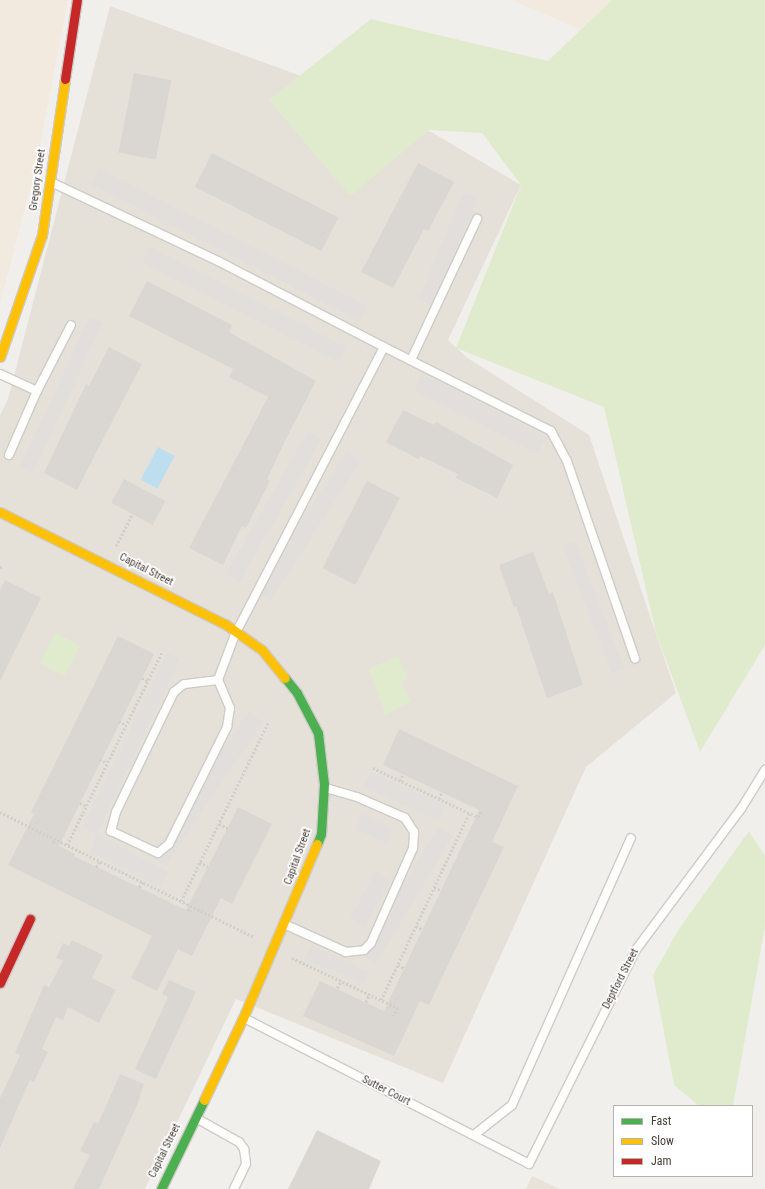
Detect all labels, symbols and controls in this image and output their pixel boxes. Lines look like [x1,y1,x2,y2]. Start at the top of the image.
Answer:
street label: Gregory Street [27,148,49,212]
street label: Capital Street [117,551,175,589]
street label: Capital Street [282,827,314,887]
street label: Deptford Street [600,947,642,1011]
street label: Sutter Court [360,1073,412,1109]
legend [613,1105,753,1177]
text: Fast [651,1114,671,1128]
street label: Capital Street [146,1122,184,1180]
text: Slow [651,1134,674,1148]
text: Jam [651,1154,672,1168]

